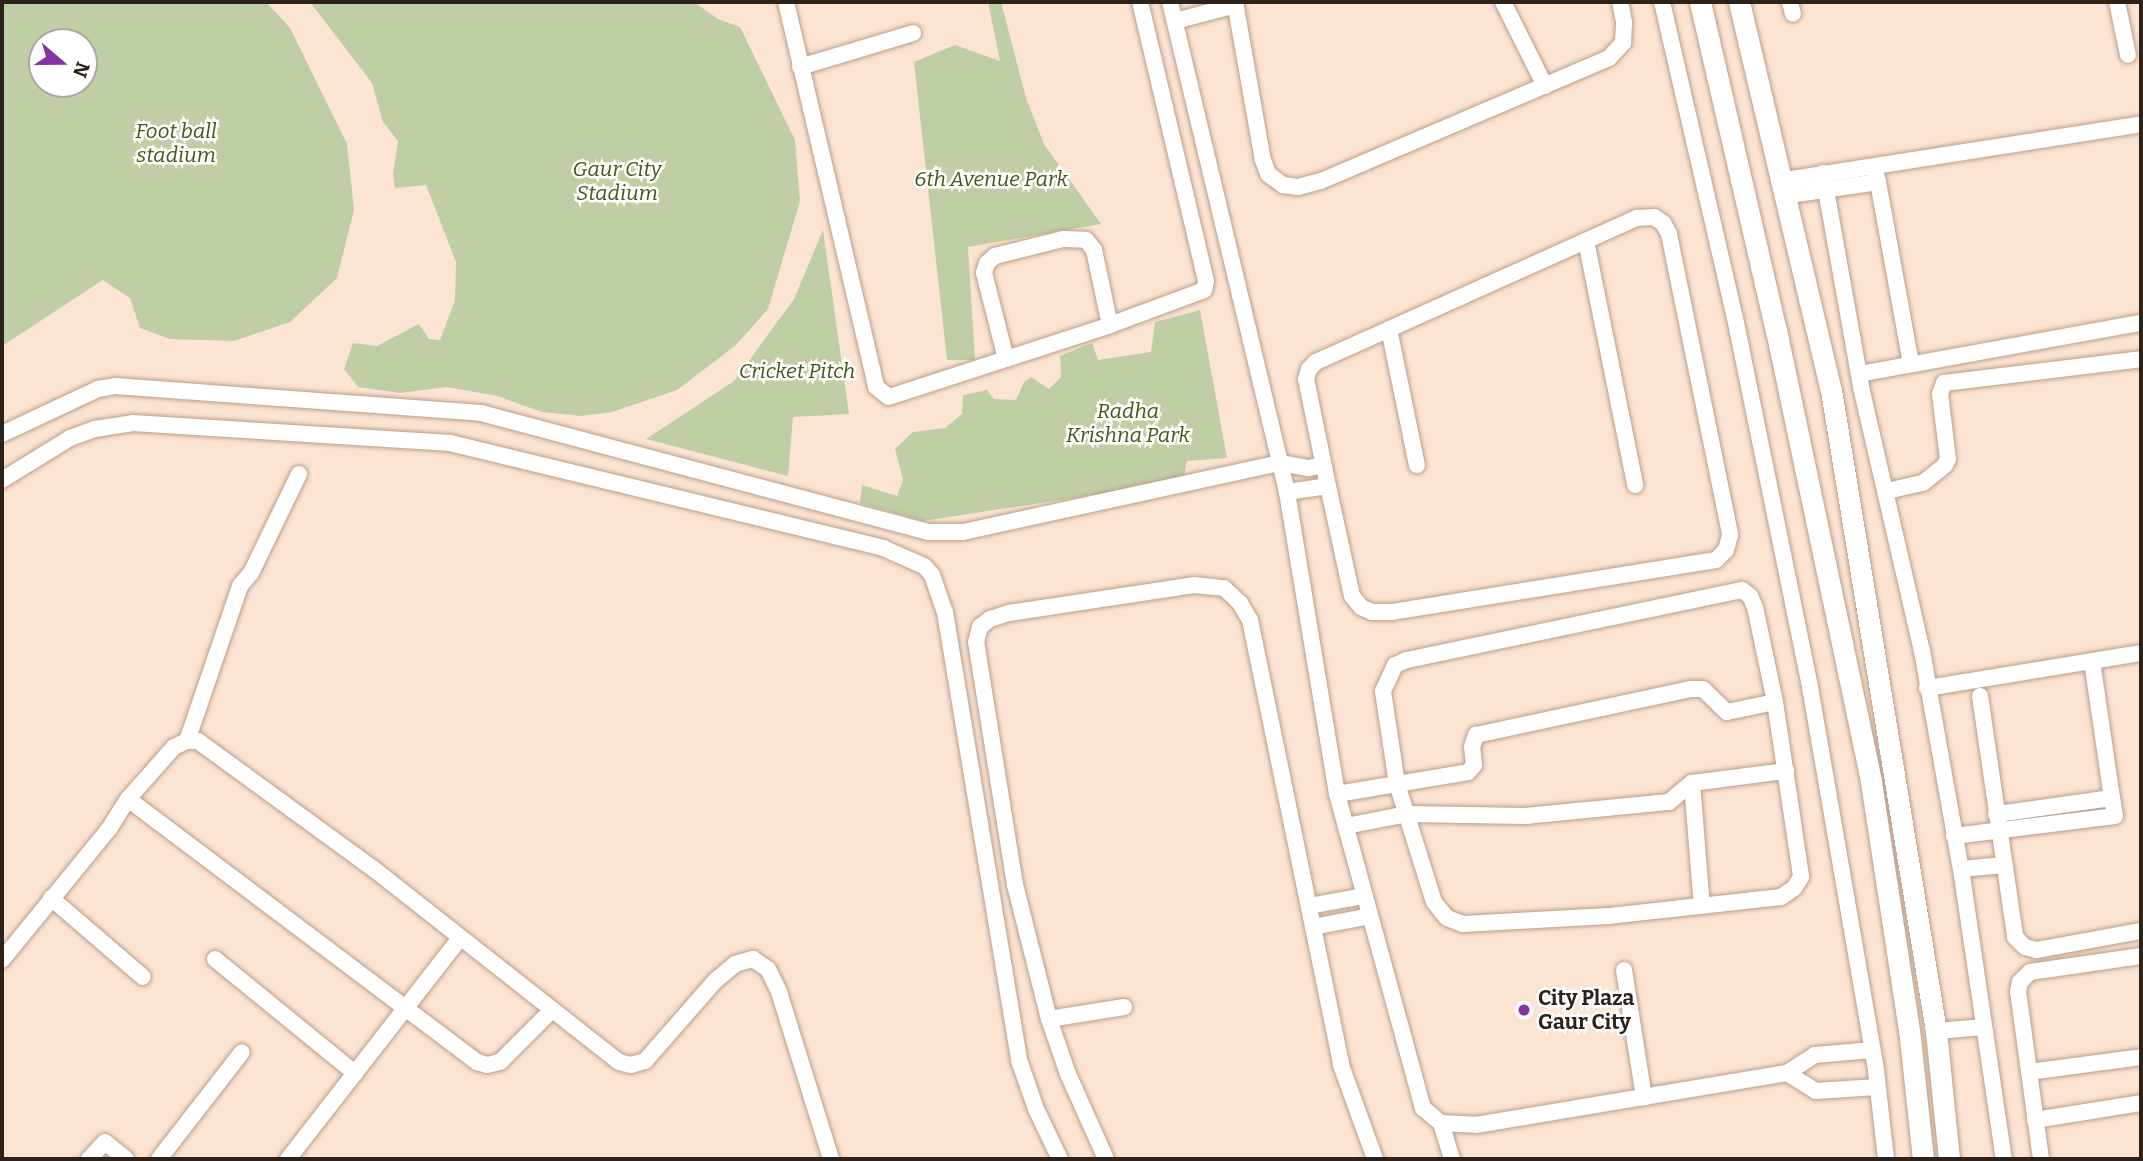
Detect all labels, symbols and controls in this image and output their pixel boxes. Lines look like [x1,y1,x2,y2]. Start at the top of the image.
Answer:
north arrow [28,28,98,98]
text: N [68,59,95,80]
park label: Foot ball stadium [135,118,217,168]
park label: Gaur City Stadium [572,156,662,206]
park label: 6th Avenue Park [914,166,1068,192]
park label: Cricket Pitch [739,358,855,384]
park label: Radha Krishna Park [1066,398,1190,448]
place label: City Plaza Gaur City [1538,985,1634,1035]
marker: City Plaza Gaur City [1516,1002,1532,1018]

